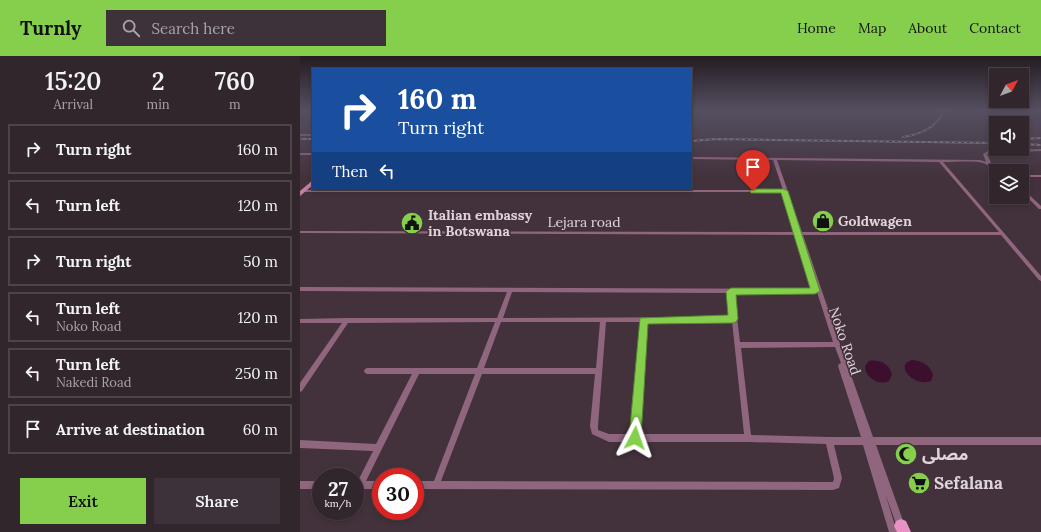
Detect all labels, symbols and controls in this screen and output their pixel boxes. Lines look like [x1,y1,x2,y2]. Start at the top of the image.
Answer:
search box [106,10,386,46]
text: Turnly [20,16,82,40]
icon: search [120,17,142,39]
text: Search here [152,19,235,38]
text: Home [797,19,836,37]
text: Map [858,19,886,37]
text: About [908,19,947,37]
text: Contact [969,19,1021,37]
text: 15:20 [45,66,101,97]
text: 2 [152,66,165,97]
text: 760 [215,66,255,97]
north arrow [989,68,1029,108]
map controls [989,68,1029,204]
text: 160 m [398,81,476,117]
icon: right [332,84,384,136]
text: Arrival [53,96,93,113]
text: min [147,96,170,113]
text: m [229,96,241,113]
text: Turn right [398,116,484,139]
button: sound [989,116,1029,156]
icon: right [22,138,44,160]
text: Turn right [56,140,132,159]
text: 160 m [237,140,278,159]
pin [736,150,770,191]
icon: arrive [742,156,764,178]
icon: left [376,160,398,182]
text: Then [332,162,368,181]
button: layers [989,164,1029,204]
icon: left [22,194,44,216]
text: Turn left [56,196,120,215]
text: 120 m [238,196,278,215]
place label: Italian embassy in Botswana [428,206,532,240]
shop icon: Goldwagen [810,208,836,234]
public building icon: Italian embassy in Botswana [399,210,425,236]
place label: Goldwagen [838,212,912,230]
street label: Lejara road [547,213,621,231]
icon: right [22,250,44,272]
text: Turn right [56,252,132,271]
text: 50 m [243,252,278,271]
text: Turn left [56,299,120,318]
street label: Noko Road [825,305,865,377]
icon: left [22,306,44,328]
text: 120 m [238,308,278,327]
text: Noko Road [56,318,121,335]
text: Turn left [56,355,120,374]
icon: left [22,362,44,384]
text: 250 m [235,364,278,383]
text: Nakedi Road [56,374,131,391]
position arrow [614,417,656,459]
icon: arrive [22,418,44,440]
text: Arrive at destination [56,420,205,439]
text: 60 m [243,420,278,439]
mosque icon: مصلى [893,441,919,467]
place label: مصلى [922,443,969,465]
speed limit sign: 30 [372,468,424,520]
supermarket icon: Sefalana [906,470,932,496]
place label: Sefalana [934,472,1003,494]
text: 27 [328,476,348,501]
button: Exit [20,478,146,524]
button: Share [154,478,280,524]
text: km/h [324,497,352,510]

